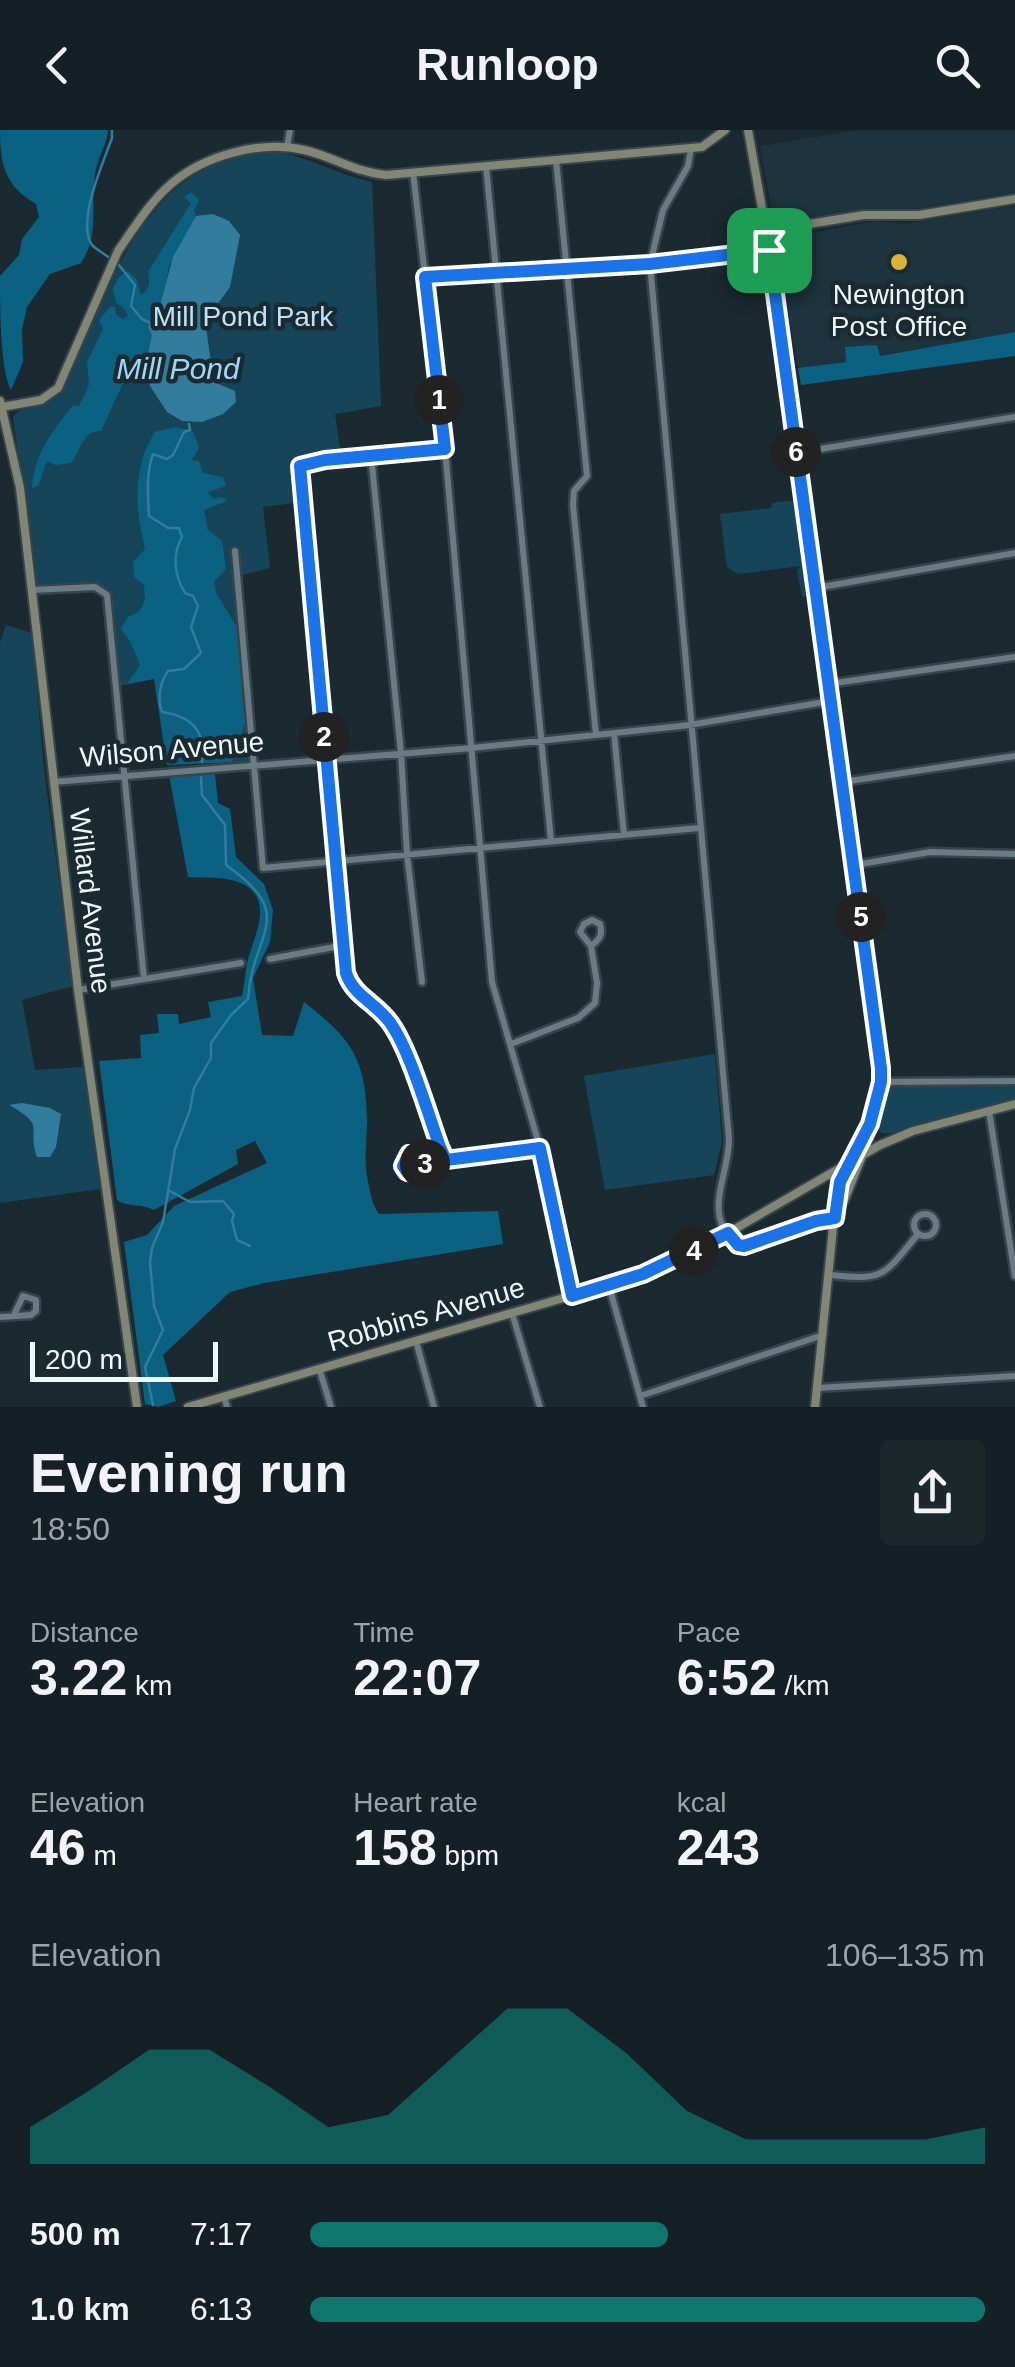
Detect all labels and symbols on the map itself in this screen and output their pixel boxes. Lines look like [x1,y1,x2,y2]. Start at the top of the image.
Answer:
pin [727,208,812,293]
marker: Newington Post Office [888,251,910,273]
place label: Newington Post Office [831,279,967,342]
park label: Mill Pond Park [153,301,334,332]
water label: Mill Pond [116,352,241,385]
pin: 1 [414,375,464,425]
pin: 6 [771,427,821,477]
pin: 2 [299,712,349,762]
street label: Wilson Avenue [79,726,265,773]
street label: Willard Avenue [64,807,117,995]
pin: 5 [836,892,886,942]
pin: 3 [400,1139,450,1189]
pin: 4 [669,1226,719,1276]
street label: Robbins Avenue [324,1272,528,1357]
scale bar [30,1337,218,1382]

